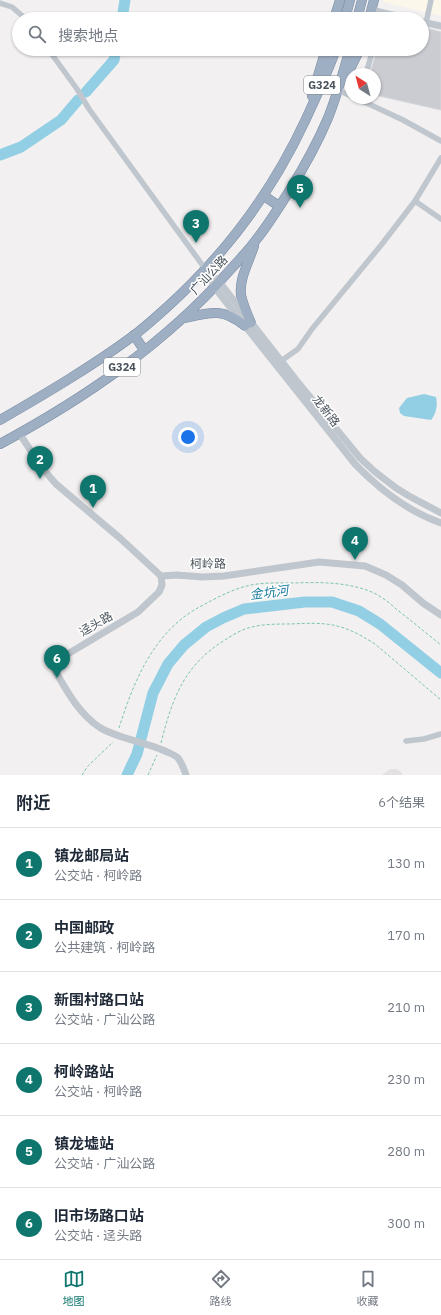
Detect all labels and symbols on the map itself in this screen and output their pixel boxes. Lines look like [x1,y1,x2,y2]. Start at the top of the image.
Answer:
north arrow [345,68,381,104]
road number: G324 [304,76,340,94]
pin: 5 [287,175,313,208]
pin: 3 [183,210,209,243]
street label: 广汕公路 [187,252,230,297]
road number: G324 [104,358,140,376]
street label: 龙新路 [309,392,343,429]
your location [178,427,198,447]
pin: 2 [27,446,53,479]
pin: 1 [80,475,106,508]
pin: 4 [342,527,368,560]
street label: 柯岭路 [190,556,226,571]
water label: 金坑河 [249,581,292,603]
street label: 迳头路 [76,608,115,639]
pin: 6 [44,645,70,678]

